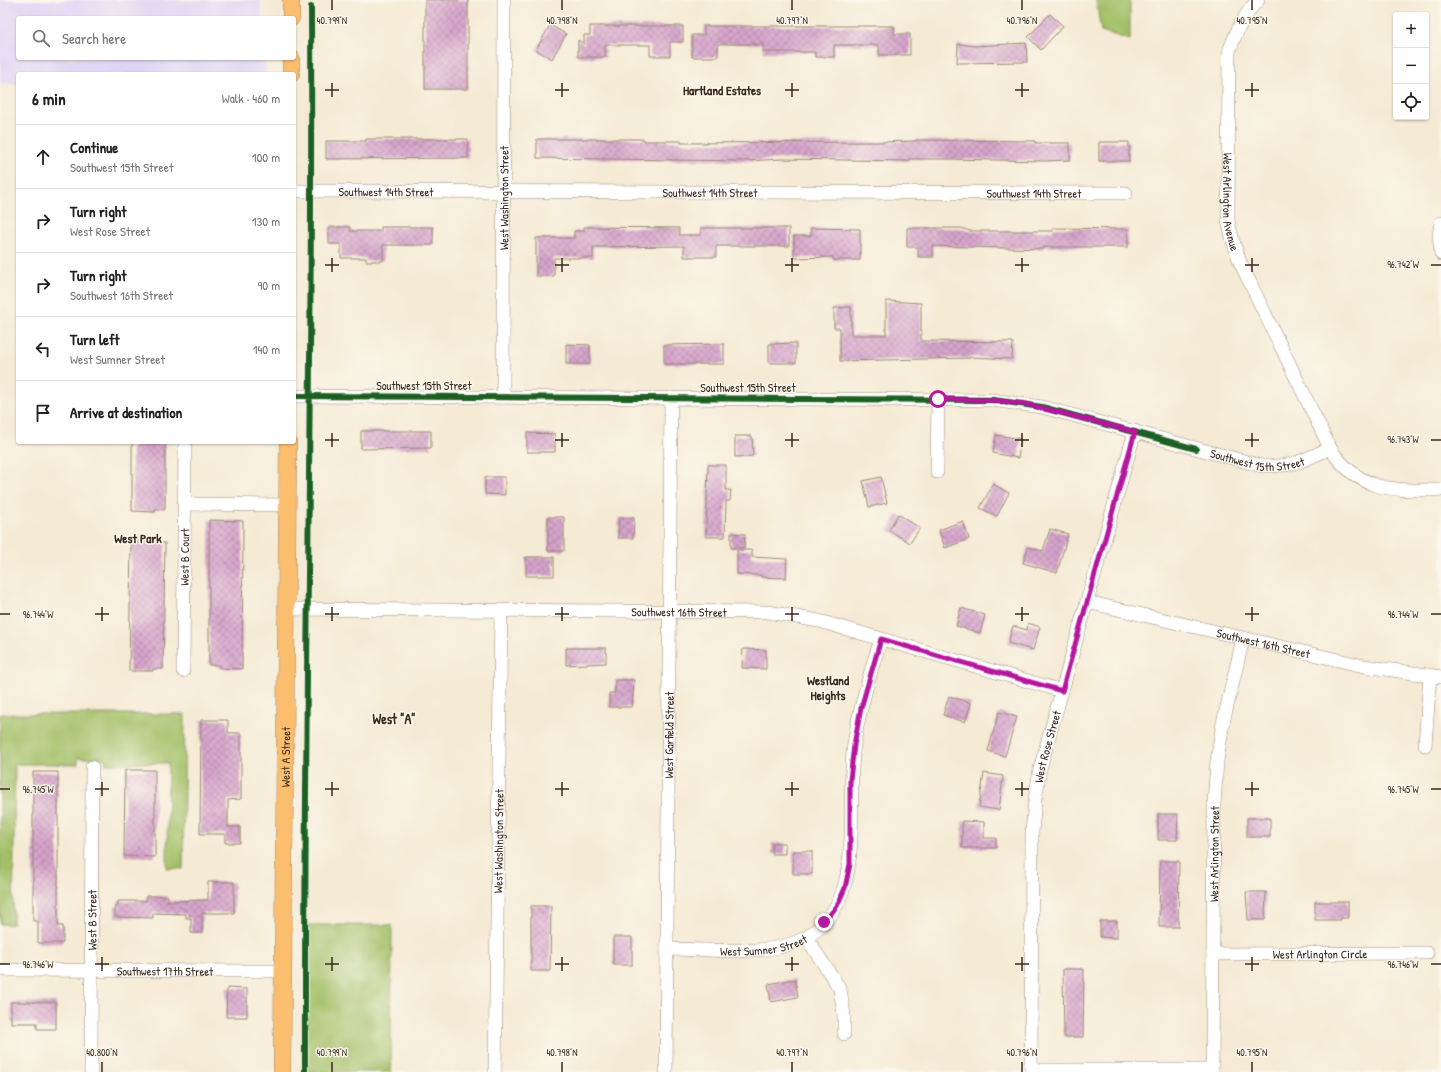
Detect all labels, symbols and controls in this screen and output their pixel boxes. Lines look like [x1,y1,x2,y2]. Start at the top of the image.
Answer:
map controls [1393,12,1429,120]
button: + [1393,12,1429,48]
text: 40.799°N [317,14,347,27]
text: 40.798°N [547,14,577,27]
text: 40.797°N [776,14,808,27]
text: 40.796°N [1007,14,1037,27]
text: 40.795°N [1237,14,1267,27]
search box [16,16,296,60]
icon: search [30,27,52,49]
text: Search here [62,28,126,49]
button: − [1393,48,1429,84]
district label: Hartland Estates [683,81,761,99]
button: locate [1393,84,1429,120]
text: 6 min [32,87,66,110]
text: Walk · 460 m [222,89,280,107]
text: Continue [70,137,118,158]
street label: West Washington Street [495,145,512,250]
icon: ahead [32,146,54,168]
text: 100 m [252,148,280,166]
street label: West Arlington Avenue [1220,153,1244,253]
text: Southwest 15th Street [70,158,173,176]
street label: Southwest 14th Street [338,183,434,200]
street label: Southwest 14th Street [662,183,758,201]
street label: Southwest 14th Street [986,184,1082,201]
text: Turn right [70,201,126,222]
icon: right [32,210,54,232]
text: 130 m [252,212,280,230]
text: West Rose Street [70,222,150,240]
text: 96.742°W [1387,258,1420,271]
text: Turn right [70,265,126,286]
icon: right [32,274,54,296]
text: 90 m [258,276,280,294]
text: Southwest 16th Street [70,286,173,304]
text: Turn left [70,329,120,350]
icon: left [32,338,54,360]
text: 140 m [253,340,280,358]
text: West Sumner Street [70,350,165,368]
street label: Southwest 15th Street [376,377,473,394]
street label: Southwest 15th Street [700,379,797,396]
route start [929,390,947,408]
icon: arrive [32,402,54,424]
text: Arrive at destination [70,402,182,423]
text: 96.743°W [1387,433,1420,446]
street label: Southwest 15th Street [1209,444,1307,475]
street label: West B Court [175,527,193,586]
district label: West Park [114,529,162,547]
street label: Southwest 16th Street [631,603,728,620]
text: 96.744°W [23,608,54,621]
text: 96.744°W [1388,608,1419,621]
street label: Southwest 16th Street [1215,624,1313,662]
district label: Westland Heights [807,671,850,705]
street label: West Garfield Street [660,691,677,779]
street label: West Rose Street [1029,708,1065,784]
district label: West "A" [373,709,415,728]
street label: West A Street [276,726,294,787]
text: 96.745°W [22,783,54,796]
text: 96.745°W [1387,783,1419,796]
street label: West Washington Street [489,788,507,893]
street label: West Arlington Street [1205,805,1222,902]
street label: West B Street [83,889,100,950]
route end [815,913,833,931]
street label: West Sumner Street [720,930,811,959]
street label: West Arlington Circle [1273,945,1368,962]
text: 96.746°W [23,958,54,971]
text: 96.746°W [1388,958,1419,971]
street label: Southwest 17th Street [117,962,214,979]
text: 40.800°N [86,1046,118,1059]
text: 40.799°N [317,1046,347,1059]
text: 40.798°N [547,1046,577,1059]
text: 40.797°N [776,1046,808,1059]
text: 40.796°N [1007,1046,1037,1059]
text: 40.795°N [1237,1046,1267,1059]

